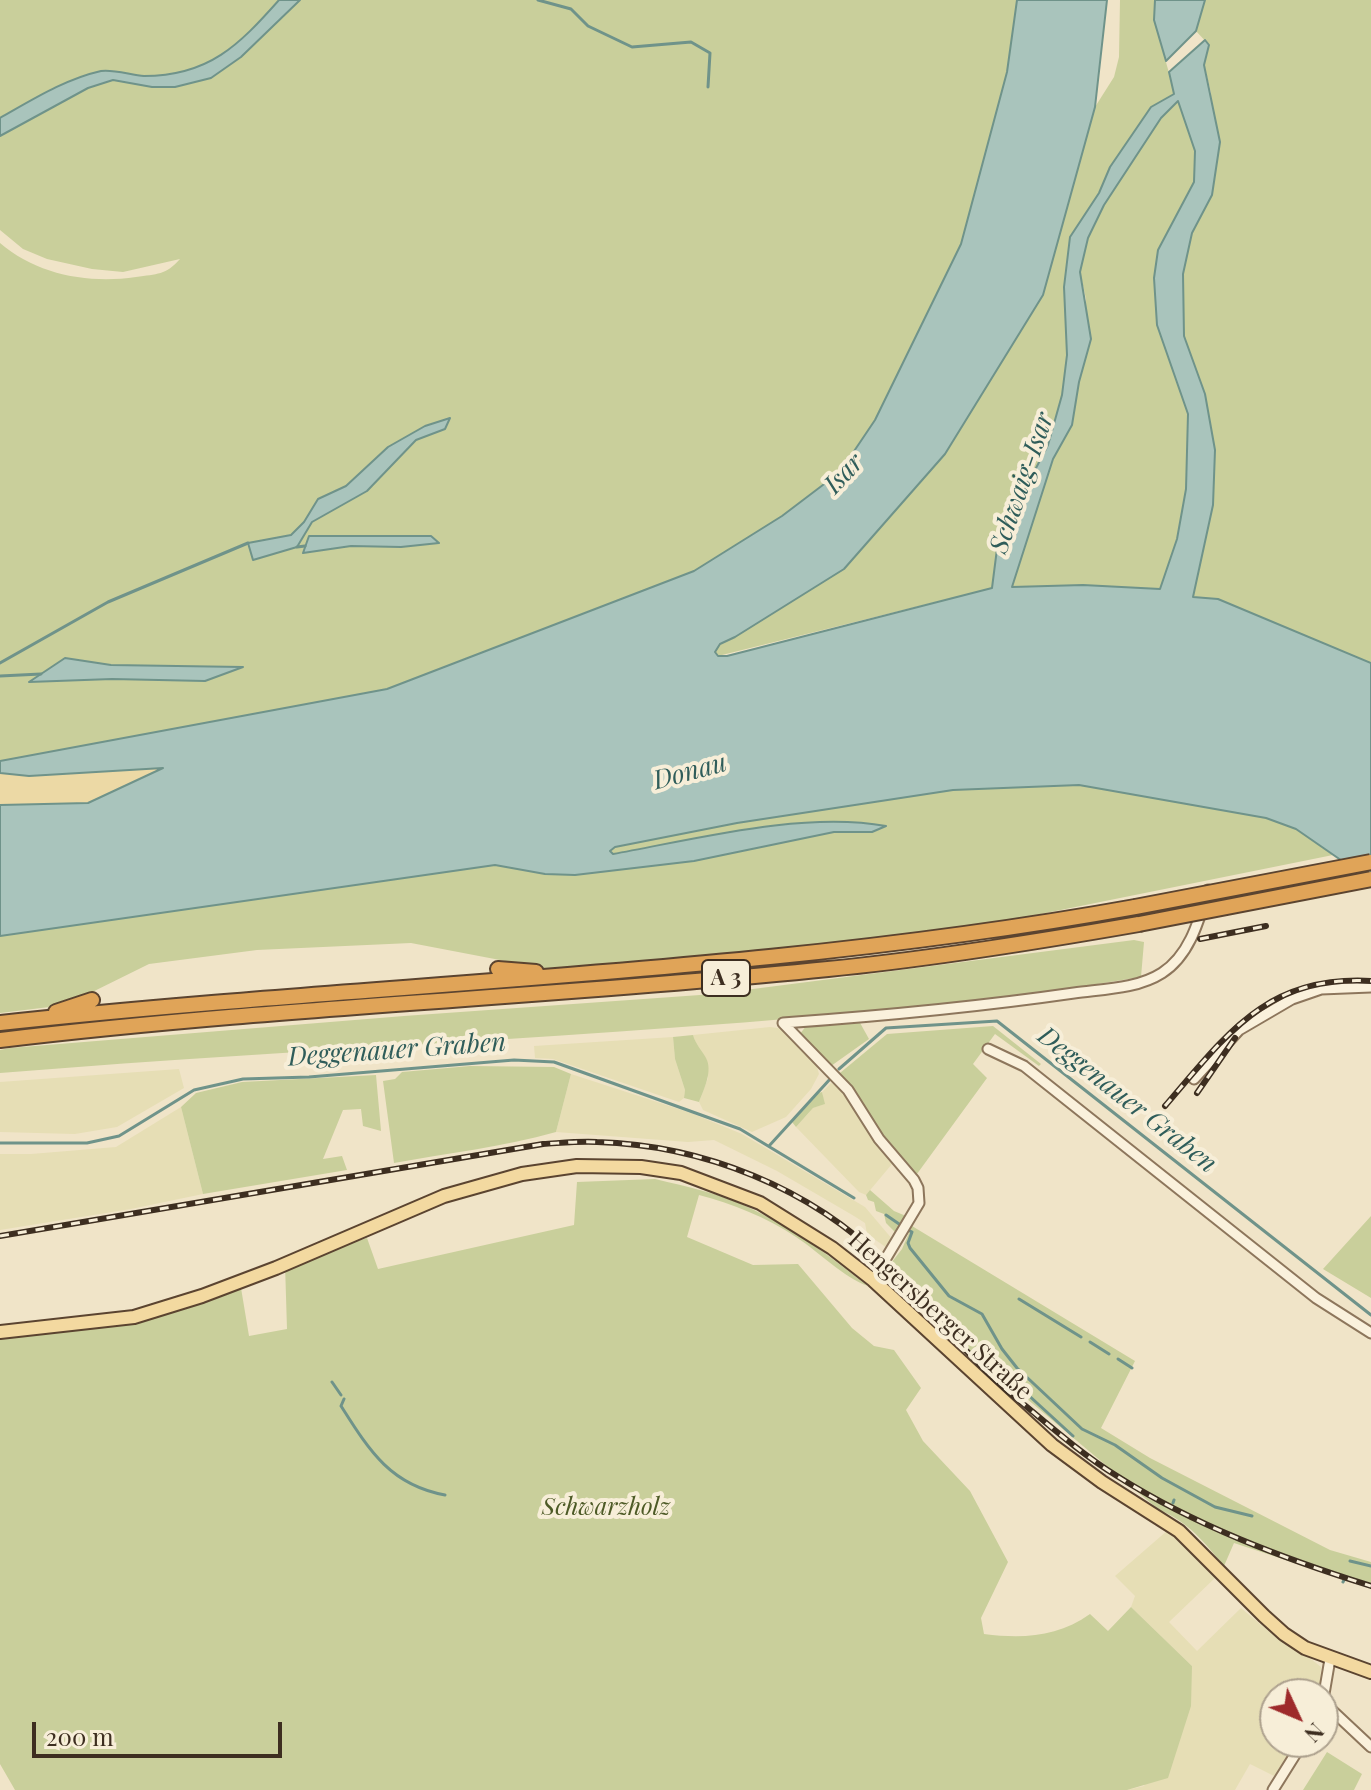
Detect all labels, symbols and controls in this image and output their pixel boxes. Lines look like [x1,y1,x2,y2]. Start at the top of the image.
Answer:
water label: Schwaig-Isar [983,408,1061,558]
water label: Isar [818,448,870,500]
water label: Donau [650,747,730,797]
road number: A 3 [702,960,750,996]
water label: Deggenauer Graben [1031,1020,1223,1180]
water label: Deggenauer Graben [287,1027,507,1073]
street label: Hengersberger Straße [842,1226,1038,1406]
park label: Schwarzholz [542,1494,670,1522]
north arrow [1259,1678,1339,1758]
scale bar [36,1706,286,1756]
text: N [1299,1717,1331,1749]
text: 200 m [46,1720,114,1752]

